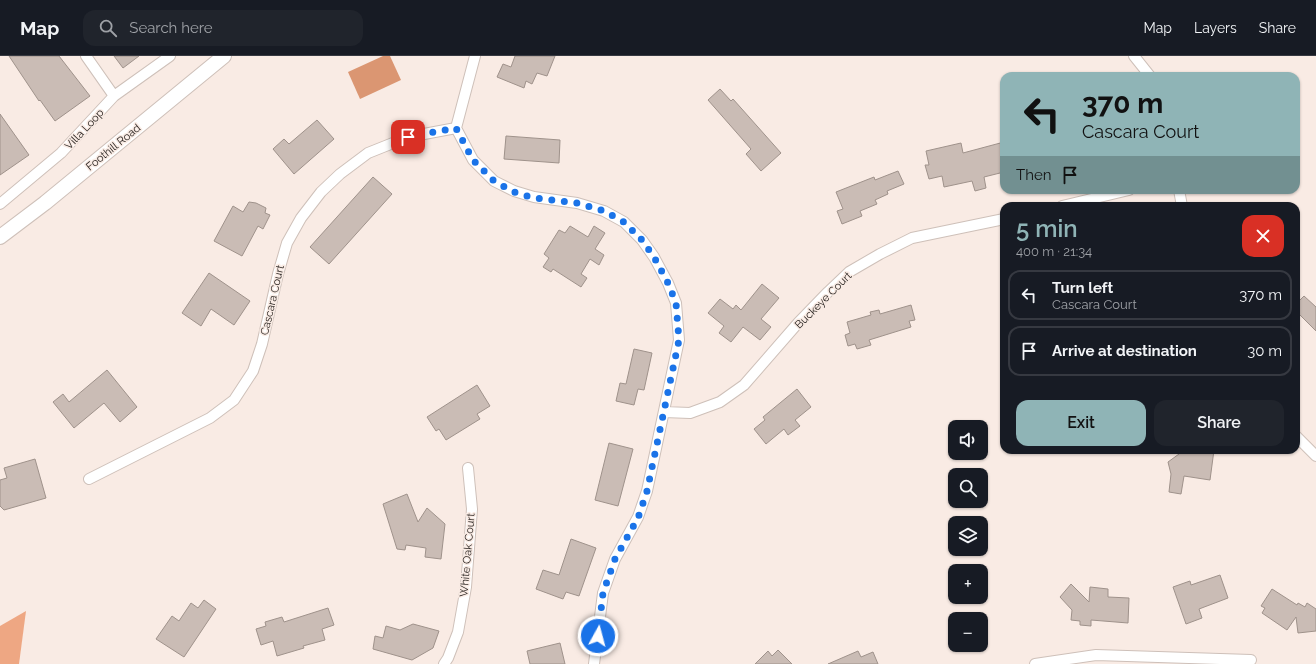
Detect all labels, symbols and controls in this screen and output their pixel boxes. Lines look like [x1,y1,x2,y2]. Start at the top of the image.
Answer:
search box [83,10,363,46]
text: Map [20,17,59,39]
icon: search [97,17,119,39]
text: Search here [129,19,213,37]
text: Map [1144,20,1172,36]
text: Layers [1194,20,1237,36]
text: Share [1259,20,1296,36]
text: 370 m [1082,87,1163,120]
icon: left [1016,88,1068,140]
street label: Villa Loop [62,106,107,152]
pin [391,120,425,154]
street label: Foothill Road [83,121,143,173]
text: Cascara Court [1082,121,1199,142]
icon: arrive [397,126,419,148]
icon: arrive [1059,164,1081,186]
text: Then [1016,166,1051,184]
text: 5 min [1016,214,1078,243]
button: close [1242,215,1284,257]
text: 400 m · 21:34 [1016,244,1092,259]
street label: Cascara Court [258,263,287,337]
street label: Buckeye Court [792,269,855,331]
text: Turn left [1052,279,1113,297]
icon: left [1018,284,1040,306]
text: 370 m [1239,286,1282,304]
text: Cascara Court [1052,297,1137,312]
icon: arrive [1018,340,1040,362]
text: Arrive at destination [1052,342,1197,360]
text: 30 m [1247,342,1282,360]
button: Exit [1016,400,1146,446]
button: Share [1154,400,1284,446]
map controls [948,420,988,652]
button: sound [948,420,988,460]
button: search [948,468,988,508]
street label: White Oak Court [457,512,478,598]
button: layers [948,516,988,556]
button: + [948,564,988,604]
button: − [948,612,988,652]
position arrow [577,615,619,657]

